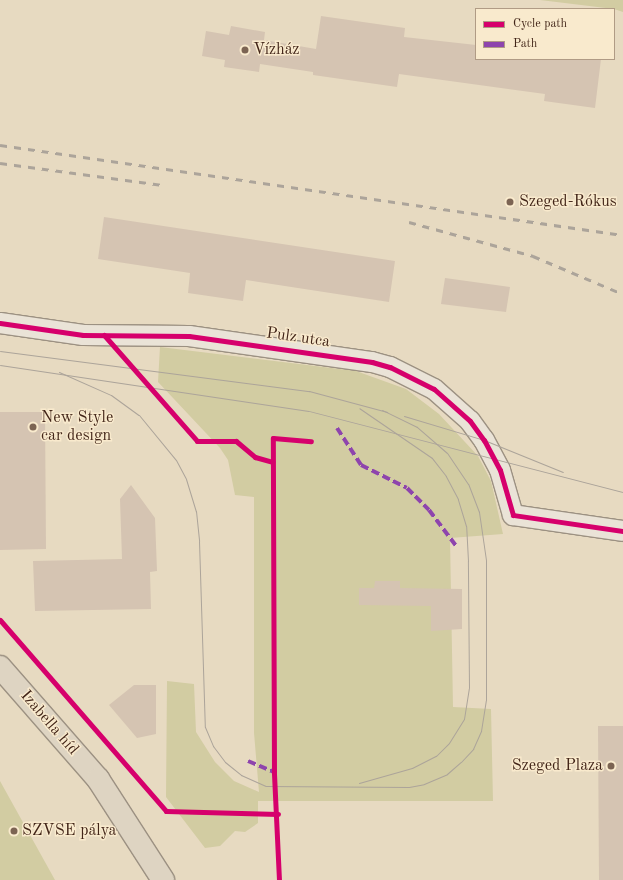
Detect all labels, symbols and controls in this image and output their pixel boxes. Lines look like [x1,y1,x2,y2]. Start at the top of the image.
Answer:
legend [475,8,615,60]
text: Cycle path [513,18,567,30]
text: Path [513,38,537,50]
place label: Vízház [253,40,300,60]
marker: Vízház [240,45,250,55]
place label: Szeged-Rókus [519,192,617,212]
marker: Szeged-Rókus [504,196,516,208]
street label: Pulz utca [265,324,331,352]
place label: New Style car design [41,408,113,446]
marker: New Style car design [28,422,38,432]
street label: Izabella híd [16,687,82,759]
place label: Szeged Plaza [512,756,603,776]
marker: Szeged Plaza [606,761,616,771]
place label: SZVSE pálya [22,821,117,841]
marker: SZVSE pálya [9,826,19,836]

